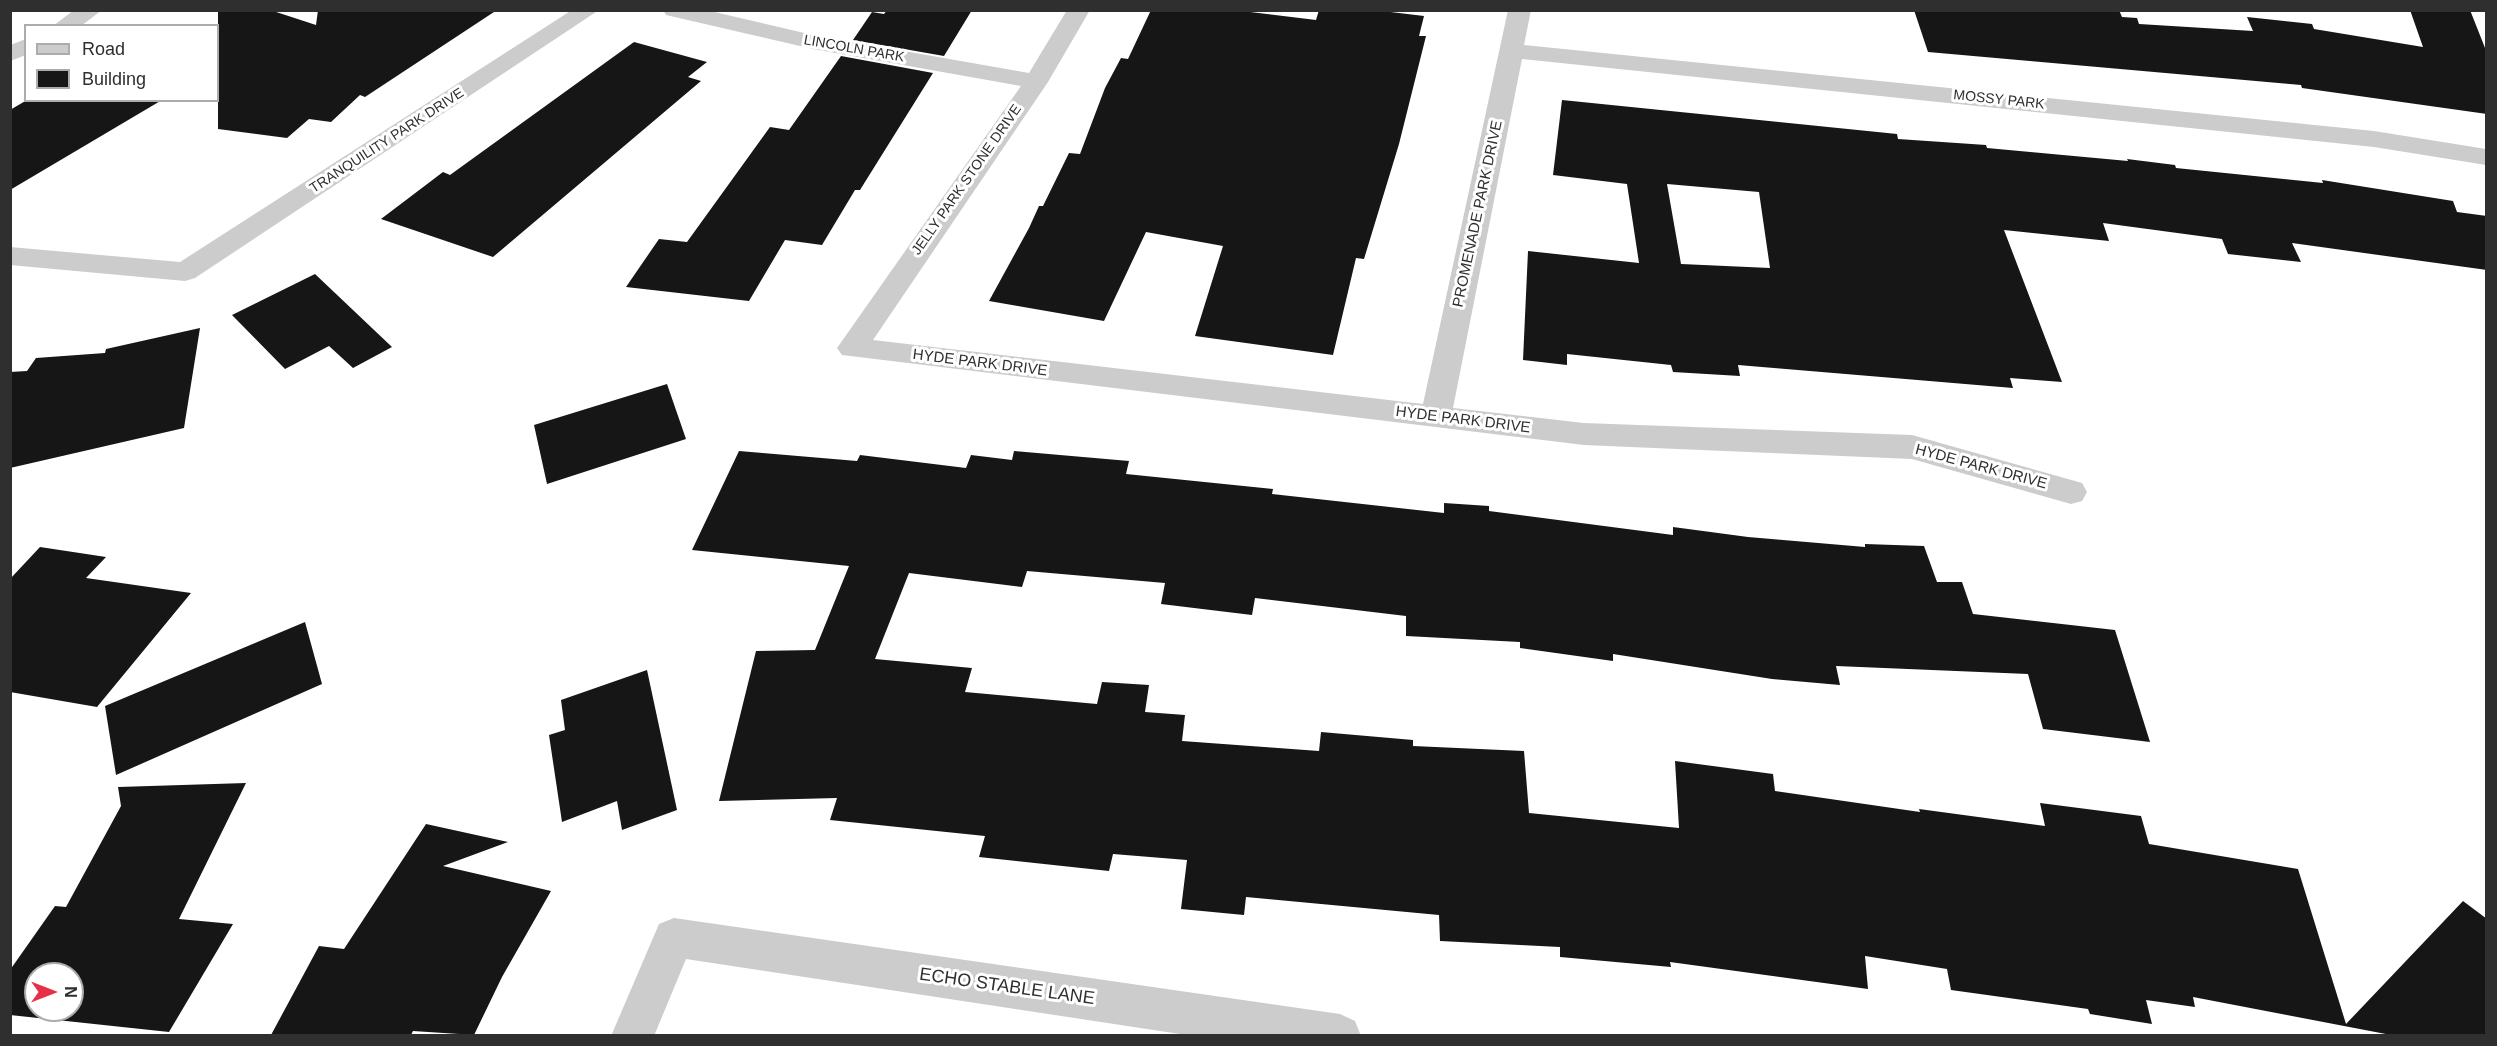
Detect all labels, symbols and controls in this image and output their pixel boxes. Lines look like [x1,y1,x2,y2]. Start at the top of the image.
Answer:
legend [24,24,219,102]
street label: LINCOLN PARK [802,32,906,66]
text: Road [82,39,125,59]
text: Building [82,69,146,89]
street label: TRANQUILITY PARK DRIVE [307,85,467,197]
street label: MOSSY PARK [1953,87,2045,113]
street label: JELLY PARK STONE DRIVE [909,102,1025,258]
street label: PROMENADE PARK DRIVE [1449,119,1507,309]
street label: HYDE PARK DRIVE [912,346,1048,380]
street label: HYDE PARK DRIVE [1395,403,1531,437]
street label: HYDE PARK DRIVE [1913,441,2049,493]
north arrow [24,962,84,1022]
street label: ECHO STABLE LANE [918,964,1096,1010]
text: N [62,986,79,998]

